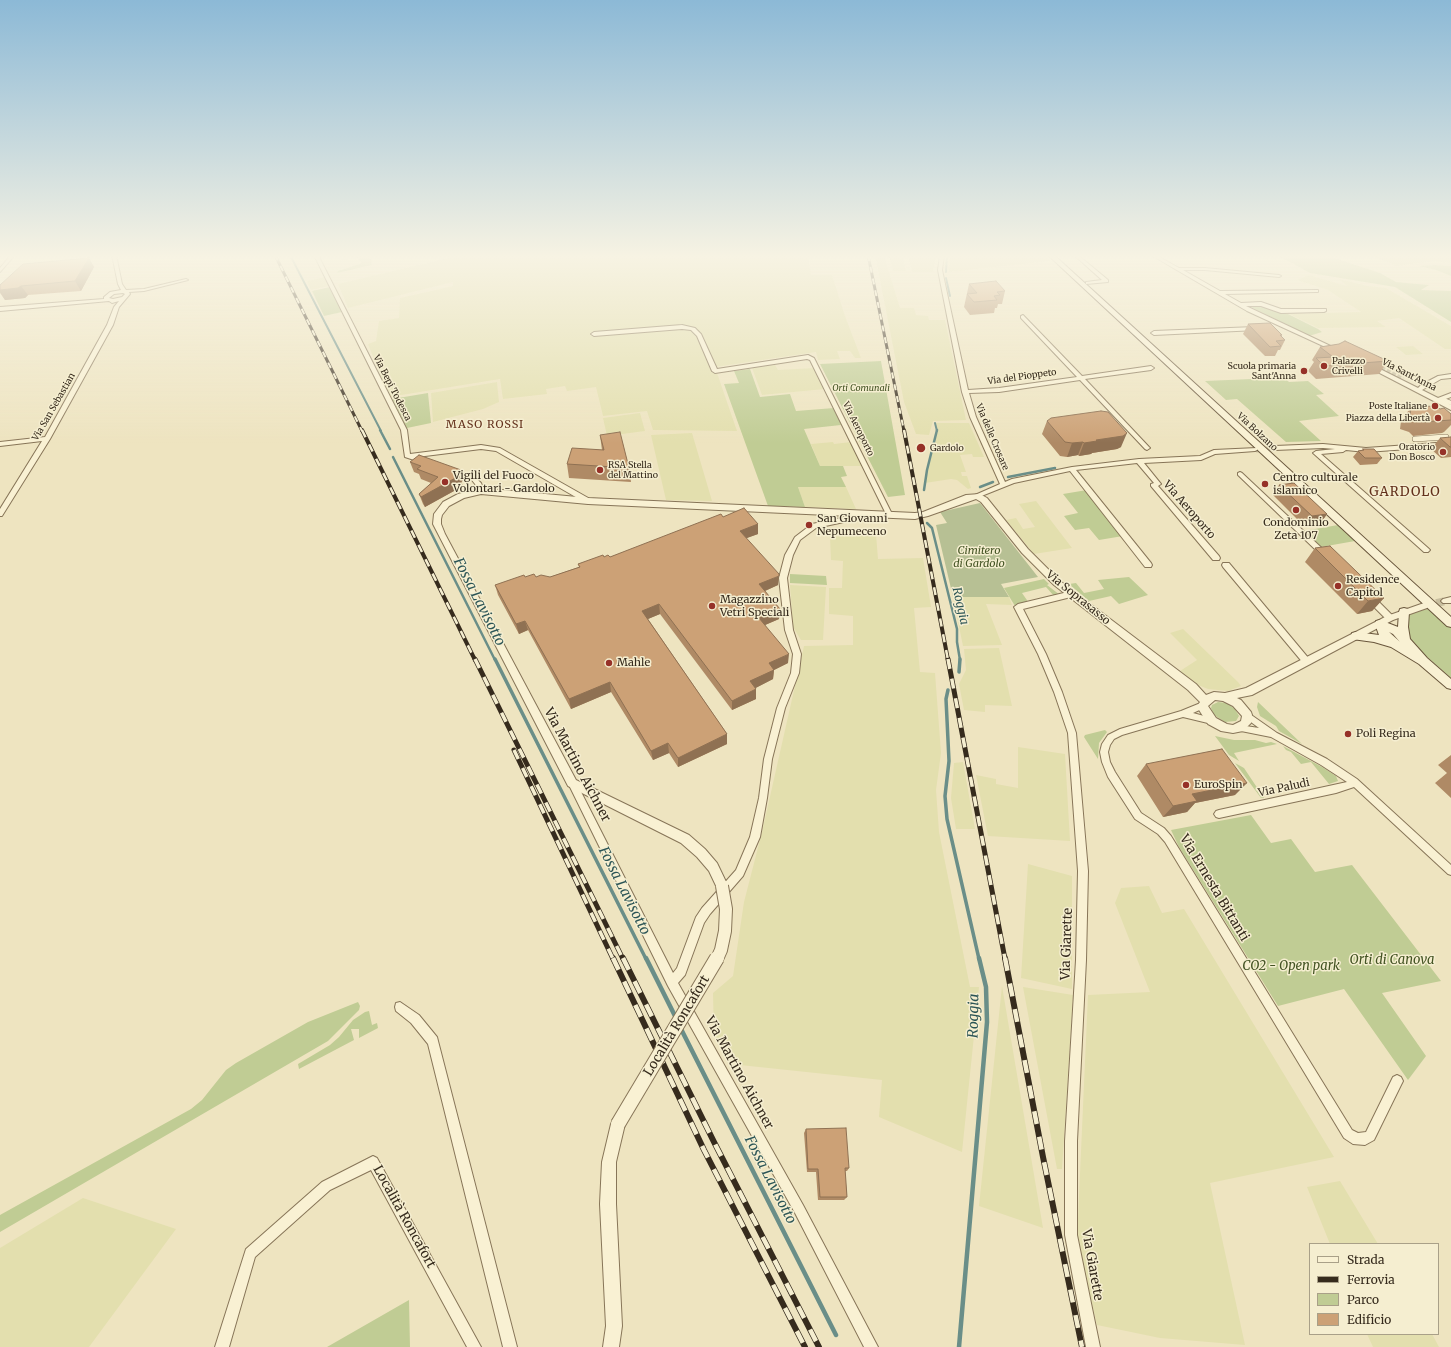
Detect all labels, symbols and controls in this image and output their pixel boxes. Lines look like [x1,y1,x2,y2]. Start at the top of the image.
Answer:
street label: Via Bepi Todesca [371,353,413,423]
place label: Palazzo Crivelli [1332,356,1365,377]
street label: Via Sant'Anna [1380,357,1438,393]
place label: Scuola primaria Sant'Anna [1227,361,1296,382]
marker: Palazzo Crivelli [1319,361,1329,371]
marker: Scuola primaria Sant'Anna [1299,366,1309,376]
street label: Via del Pioppeto [987,367,1057,387]
street label: Via San Sebastian [30,371,78,443]
park label: Orti Comunali [832,383,890,393]
street label: Via Aeroporto [840,400,876,458]
place label: Poste Italiane [1369,401,1427,411]
marker: Poste Italiane [1430,401,1440,411]
street label: Via delle Crosare [973,402,1011,472]
street label: Via Bolzano [1235,411,1279,453]
place label: Piazza della Libertà [1346,413,1430,423]
marker: Piazza della Libertà [1433,413,1443,423]
district label: MASO ROSSI [446,418,524,432]
marker: Gardolo [915,442,927,454]
place label: Oratorio Don Bosco [1389,442,1435,463]
place label: Gardolo [930,443,964,453]
marker: Oratorio Don Bosco [1438,447,1448,457]
place label: RSA Stella del Mattino [608,460,658,481]
marker: RSA Stella del Mattino [595,465,605,475]
place label: Vigili del Fuoco Volontari - Gardolo [453,469,555,495]
place label: Centro culturale islamico [1273,471,1358,497]
marker: Vigili del Fuoco Volontari - Gardolo [440,477,450,487]
street label: Via Aeroporto [1160,478,1218,542]
marker: Centro culturale islamico [1260,479,1270,489]
district label: GARDOLO [1369,484,1441,500]
marker: Condominio Zeta 107 [1291,505,1301,515]
place label: San Giovanni Nepumeceno [817,512,887,538]
place label: Condominio Zeta 107 [1263,516,1329,542]
marker: San Giovanni Nepumeceno [804,520,814,530]
park label: Cimitero di Gardolo [953,544,1005,570]
water label: Fossa Lavisotto [450,555,508,649]
street label: Via Soprasasso [1043,568,1113,628]
place label: Residence Capitol [1346,573,1399,599]
marker: Residence Capitol [1333,581,1343,591]
water label: Roggia [949,586,971,626]
place label: Magazzino Vetri Speciali [720,593,789,619]
marker: Magazzino Vetri Speciali [707,601,717,611]
place label: Mahle [617,656,650,670]
marker: Mahle [604,658,614,668]
street label: Via Martino Aichner [540,705,614,825]
place label: Poli Regina [1356,727,1416,741]
marker: Poli Regina [1343,729,1353,739]
street label: Via Paludi [1257,776,1311,800]
place label: EuroSpin [1194,778,1243,792]
marker: EuroSpin [1181,780,1191,790]
street label: Via Ernesta Bittanti [1176,832,1252,944]
water label: Fossa Lavisotto [595,844,653,938]
street label: Via Giarette [1058,908,1076,980]
park label: Orti di Canova [1350,952,1434,968]
park label: CO2 - Open park [1242,958,1340,974]
street label: Località Roncafort [641,973,713,1079]
water label: Roggia [965,994,983,1038]
street label: Via Martino Aichner [701,1014,777,1132]
water label: Fossa Lavisotto [741,1133,799,1227]
street label: Località Roncafort [369,1163,439,1271]
street label: Via Giarette [1078,1228,1106,1302]
legend [1309,1243,1439,1335]
text: Strada [1347,1252,1384,1267]
text: Ferrovia [1347,1272,1395,1287]
text: Parco [1347,1292,1379,1307]
text: Edificio [1347,1312,1391,1327]

